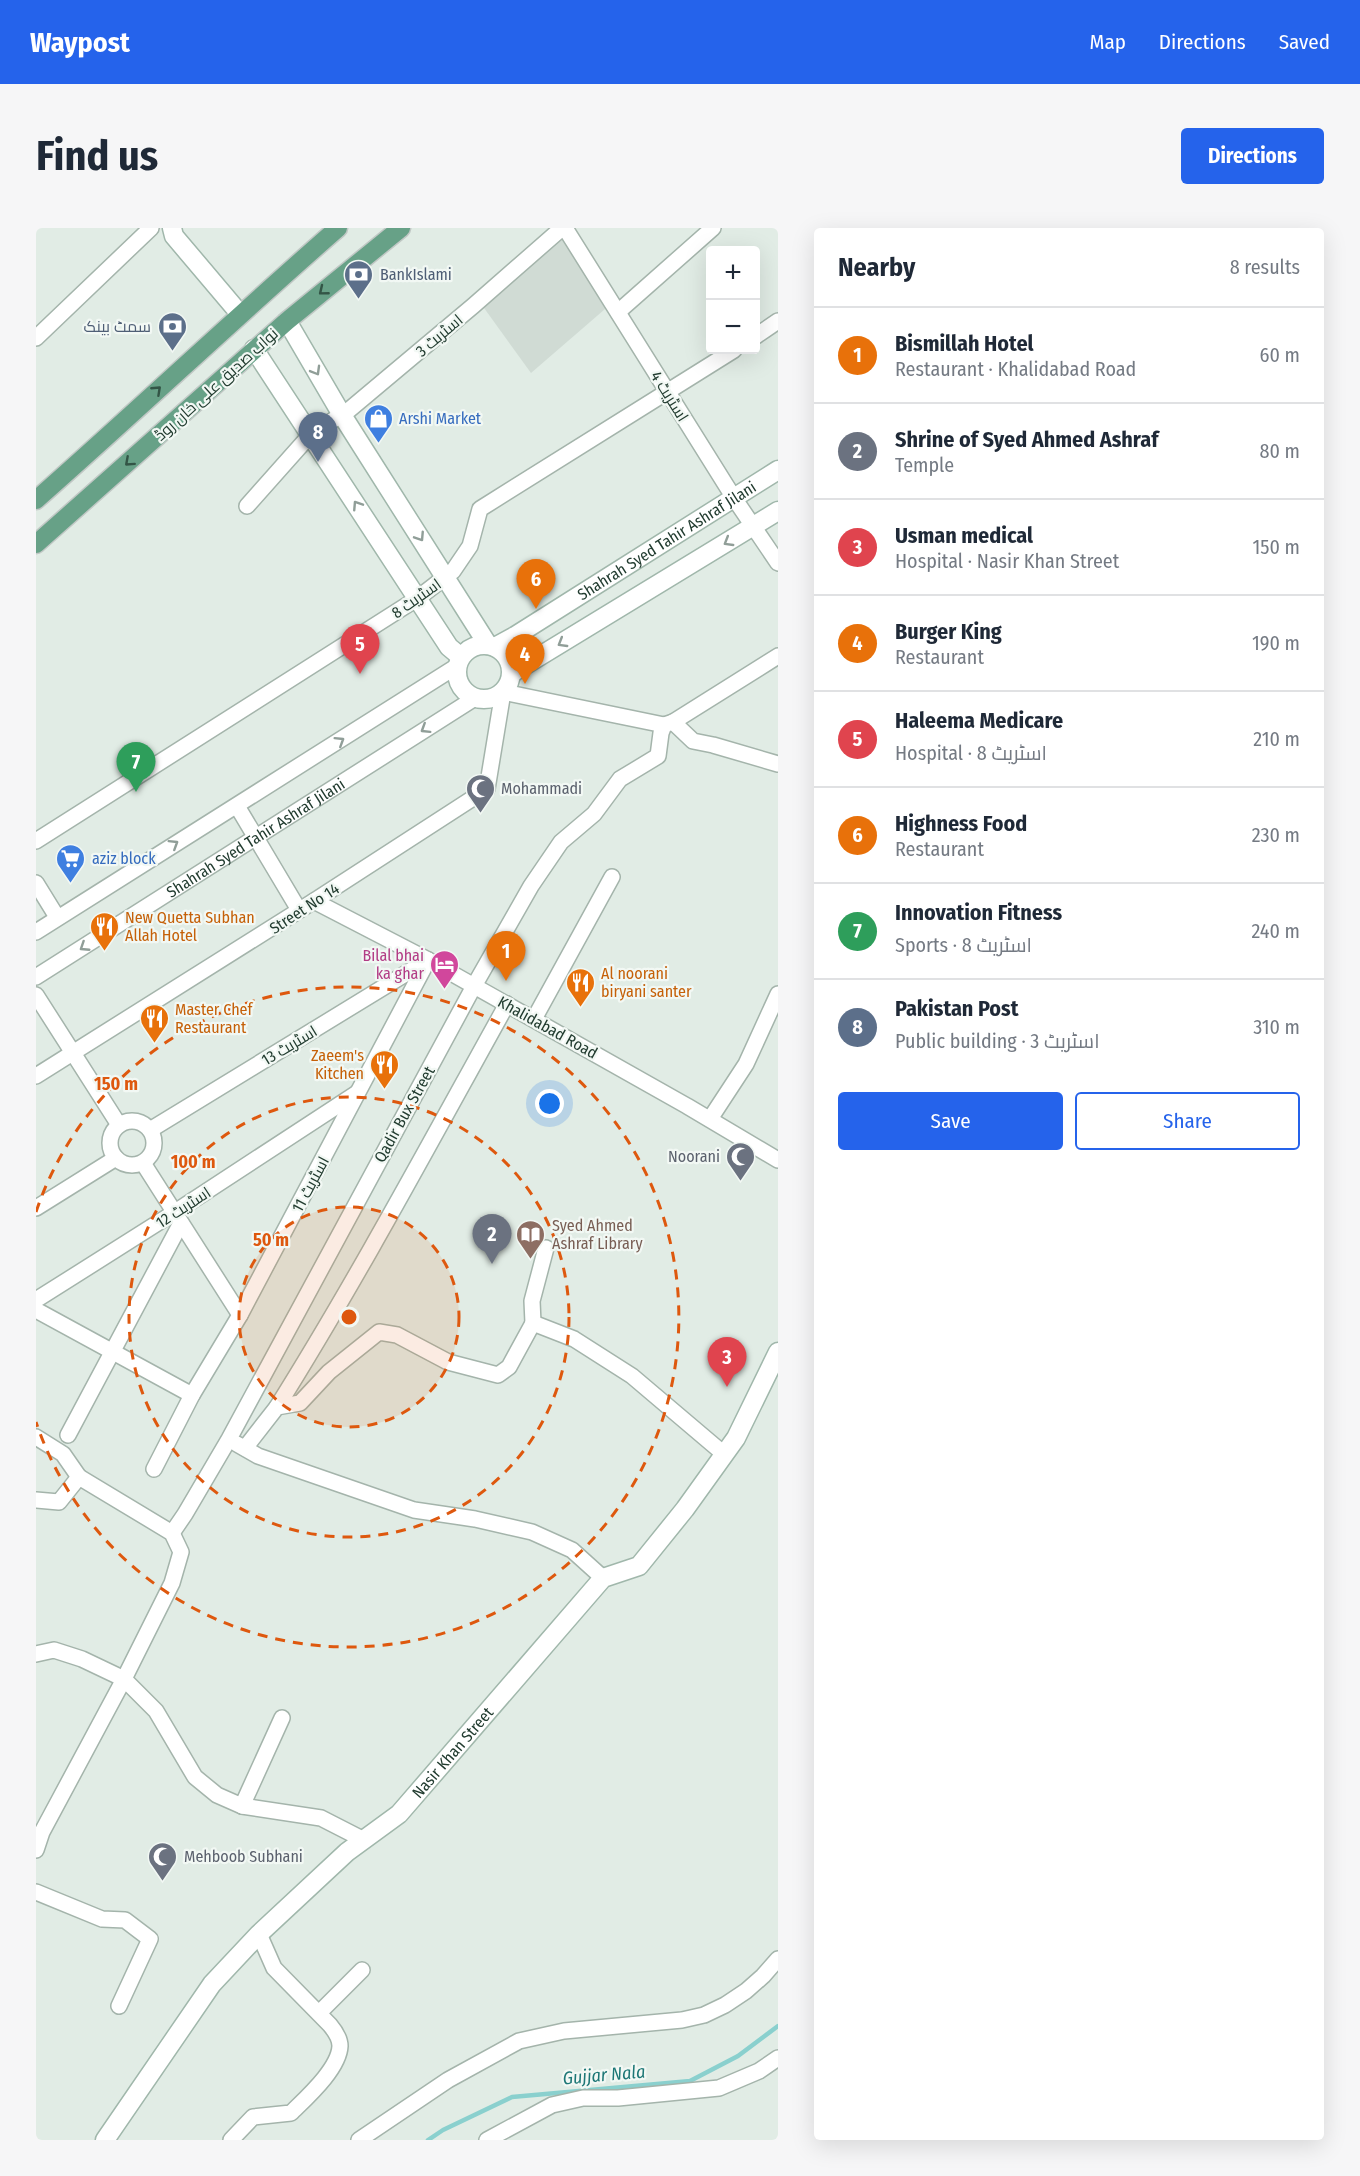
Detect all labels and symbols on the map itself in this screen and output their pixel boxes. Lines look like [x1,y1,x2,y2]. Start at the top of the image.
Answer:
bank icon: BankIslami [343,258,375,300]
place label: BankIslami [380,265,452,284]
one-way arrow [319,284,330,295]
bank icon: سمٹ بینک [156,310,188,352]
street label: اسٹریٹ 3 [412,310,467,360]
place label: سمٹ بینک [83,317,151,336]
street label: نواب صدیق علی خان روڈ [151,324,283,445]
one-way arrow [309,365,321,375]
street label: اسٹریٹ 4 [647,368,692,425]
one-way arrow [151,386,161,397]
shop icon: Arshi Market [362,402,394,444]
place label: Arshi Market [399,409,482,428]
pin: 8 [298,412,338,462]
one-way arrow [126,455,136,466]
street label: Shahrah Syed Tahir Ashraf Jilani [574,477,760,604]
one-way arrow [353,501,365,511]
one-way arrow [412,531,424,541]
one-way arrow [724,534,734,546]
pin: 6 [516,560,556,609]
street label: اسٹریٹ 8 [388,575,445,622]
pin: 5 [340,624,380,674]
pin: 4 [506,634,544,684]
one-way arrow [557,636,568,647]
one-way arrow [421,722,432,733]
one-way arrow [333,737,344,748]
pin: 7 [116,742,156,792]
mosque icon: Mohammadi [464,772,496,814]
street label: Shahrah Syed Tahir Ashraf Jilani [163,774,348,902]
place label: Mohammadi [501,779,582,798]
one-way arrow [168,840,178,852]
supermarket icon: aziz block [55,842,87,884]
place label: aziz block [92,849,156,868]
street label: Street No 14 [266,879,343,938]
place label: New Quetta Subhan Allah Hotel [125,908,255,945]
restaurant icon: New Quetta Subhan Allah Hotel [88,910,120,952]
pin: 1 [486,932,526,981]
one-way arrow [79,939,90,950]
place label: Bilal bhai ka ghar [363,946,424,983]
hotel icon: Bilal bhai ka ghar [429,948,461,990]
place label: Al noorani biryani santer [601,964,692,1001]
restaurant icon: Al noorani biryani santer [564,966,596,1008]
street label: Khalidabad Road [495,992,601,1063]
place label: Master Chef Restaurant [175,1000,253,1037]
restaurant icon: Master Chef Restaurant [138,1002,170,1044]
street label: اسٹریٹ 13 [258,1021,321,1069]
place label: Zaeem's Kitchen [311,1046,364,1083]
restaurant icon: Zaeem's Kitchen [369,1048,401,1090]
street label: Qadir Bux Street [370,1062,439,1166]
text: 150 m [94,1073,138,1095]
your location [535,1089,564,1118]
mosque icon: Noorani [725,1140,757,1182]
place label: Noorani [668,1147,720,1166]
text: 100 m [171,1151,215,1173]
street label: اسٹریٹ 11 [288,1153,333,1215]
street label: اسٹریٹ 12 [152,1183,214,1232]
pin: 2 [472,1214,512,1264]
place label: Syed Ahmed Ashraf Library [552,1216,643,1253]
library icon: Syed Ahmed Ashraf Library [515,1218,547,1260]
text: 50 m [253,1229,289,1251]
centre of rings [339,1307,359,1327]
pin: 3 [708,1338,746,1387]
street label: Nasir Khan Street [408,1703,498,1802]
mosque icon: Mehboob Subhani [147,1840,179,1882]
place label: Mehboob Subhani [184,1847,303,1866]
water label: Gujjar Nala [562,2060,646,2090]

